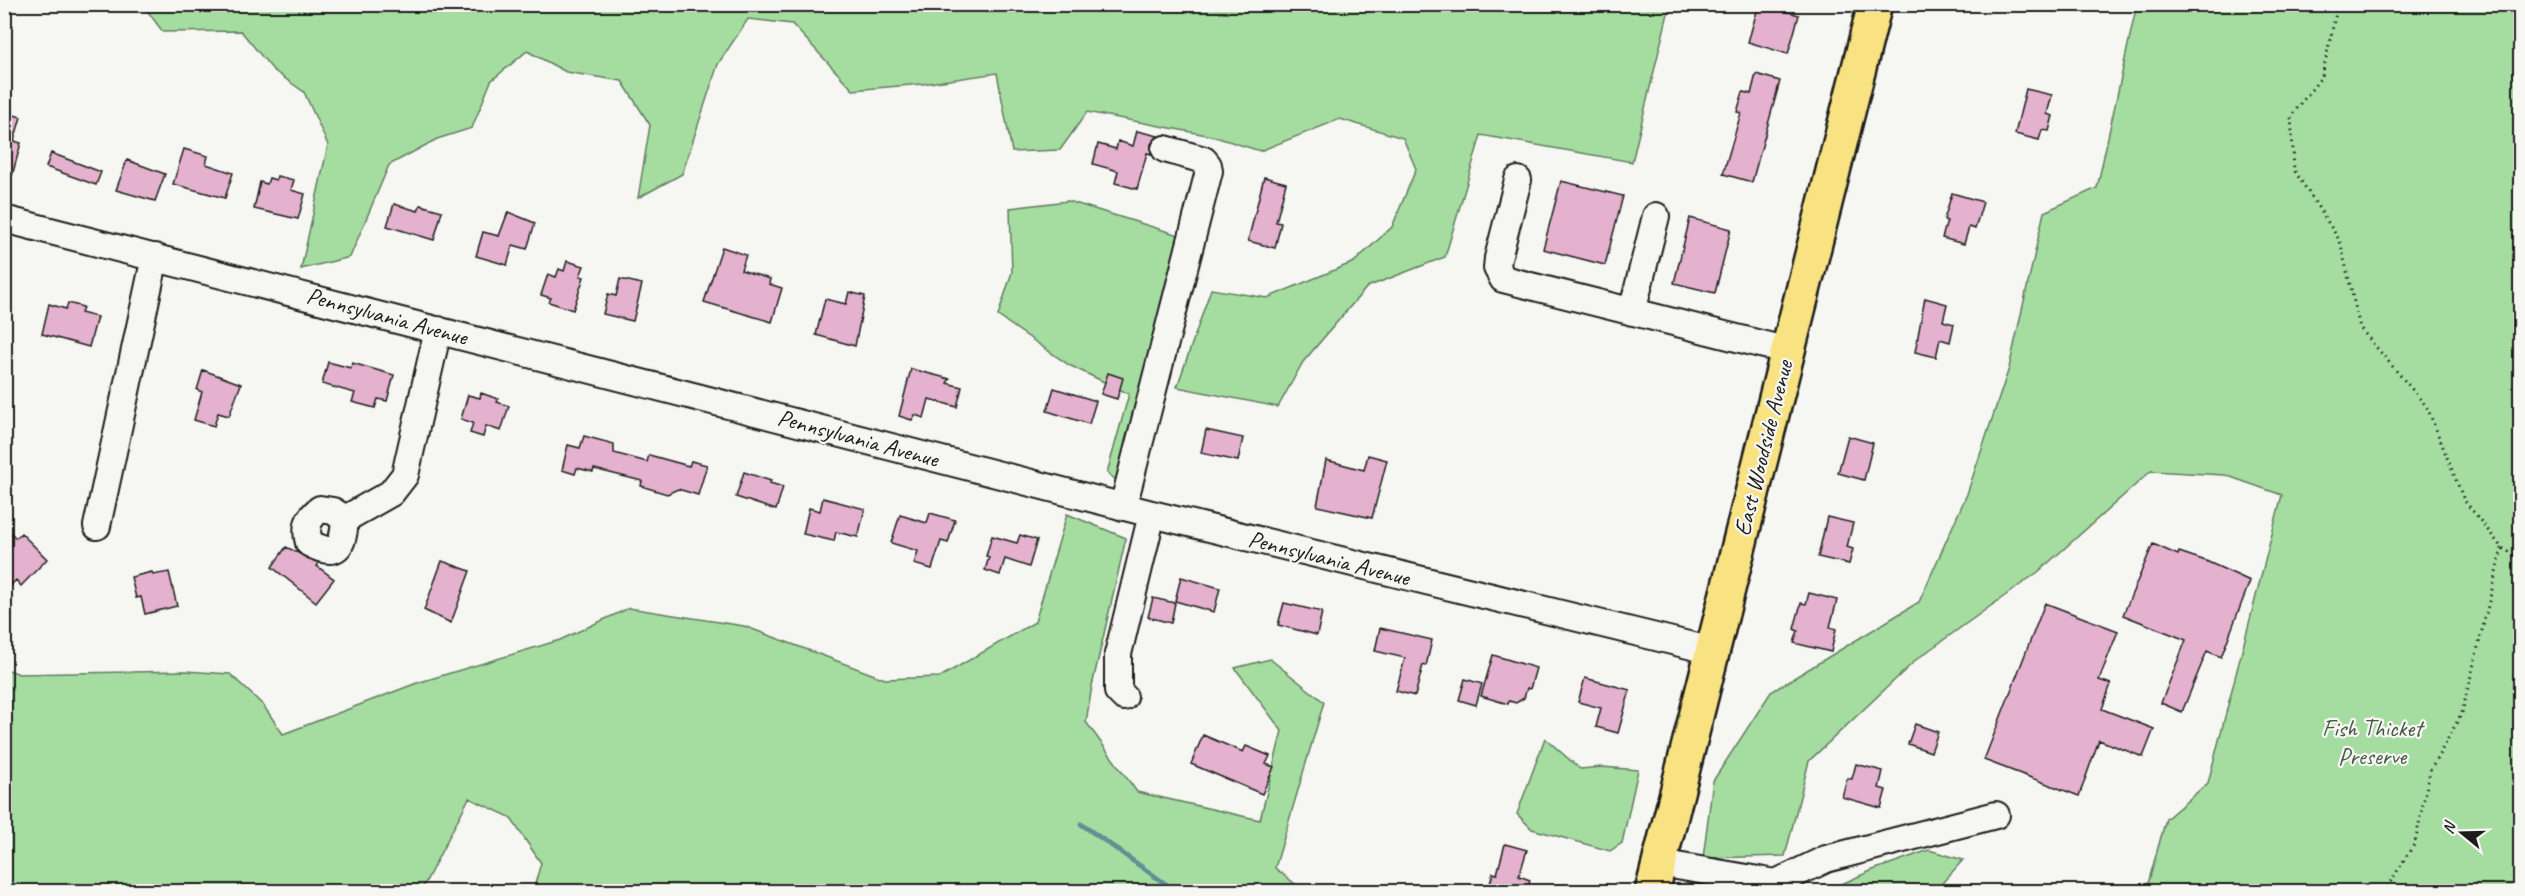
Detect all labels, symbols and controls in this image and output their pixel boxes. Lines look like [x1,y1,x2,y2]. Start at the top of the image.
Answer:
street label: Pennsylvania Avenue [303,280,473,352]
street label: East Woodside Avenue [1727,355,1800,539]
street label: Pennsylvania Avenue [774,402,944,474]
street label: Pennsylvania Avenue [1245,523,1415,593]
park label: Fish Thicket Preserve [2322,713,2425,771]
north arrow [2432,803,2492,863]
text: N [2438,818,2461,836]

